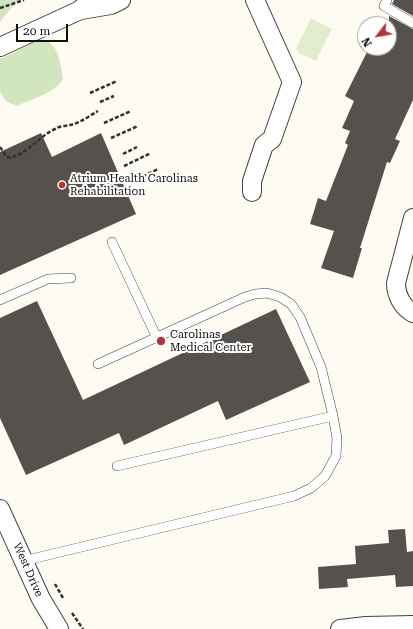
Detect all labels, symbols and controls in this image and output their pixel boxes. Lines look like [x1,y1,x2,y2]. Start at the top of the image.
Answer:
scale bar [18,16,70,42]
north arrow [357,16,397,56]
text: 20 m [23,24,50,38]
text: N [359,35,375,49]
place label: Atrium Health Carolinas Rehabilitation [70,172,198,198]
marker: Atrium Health Carolinas Rehabilitation [57,180,67,190]
place label: Carolinas Medical Center [170,328,251,354]
marker: Carolinas Medical Center [155,335,167,347]
street label: West Drive [10,541,46,599]

